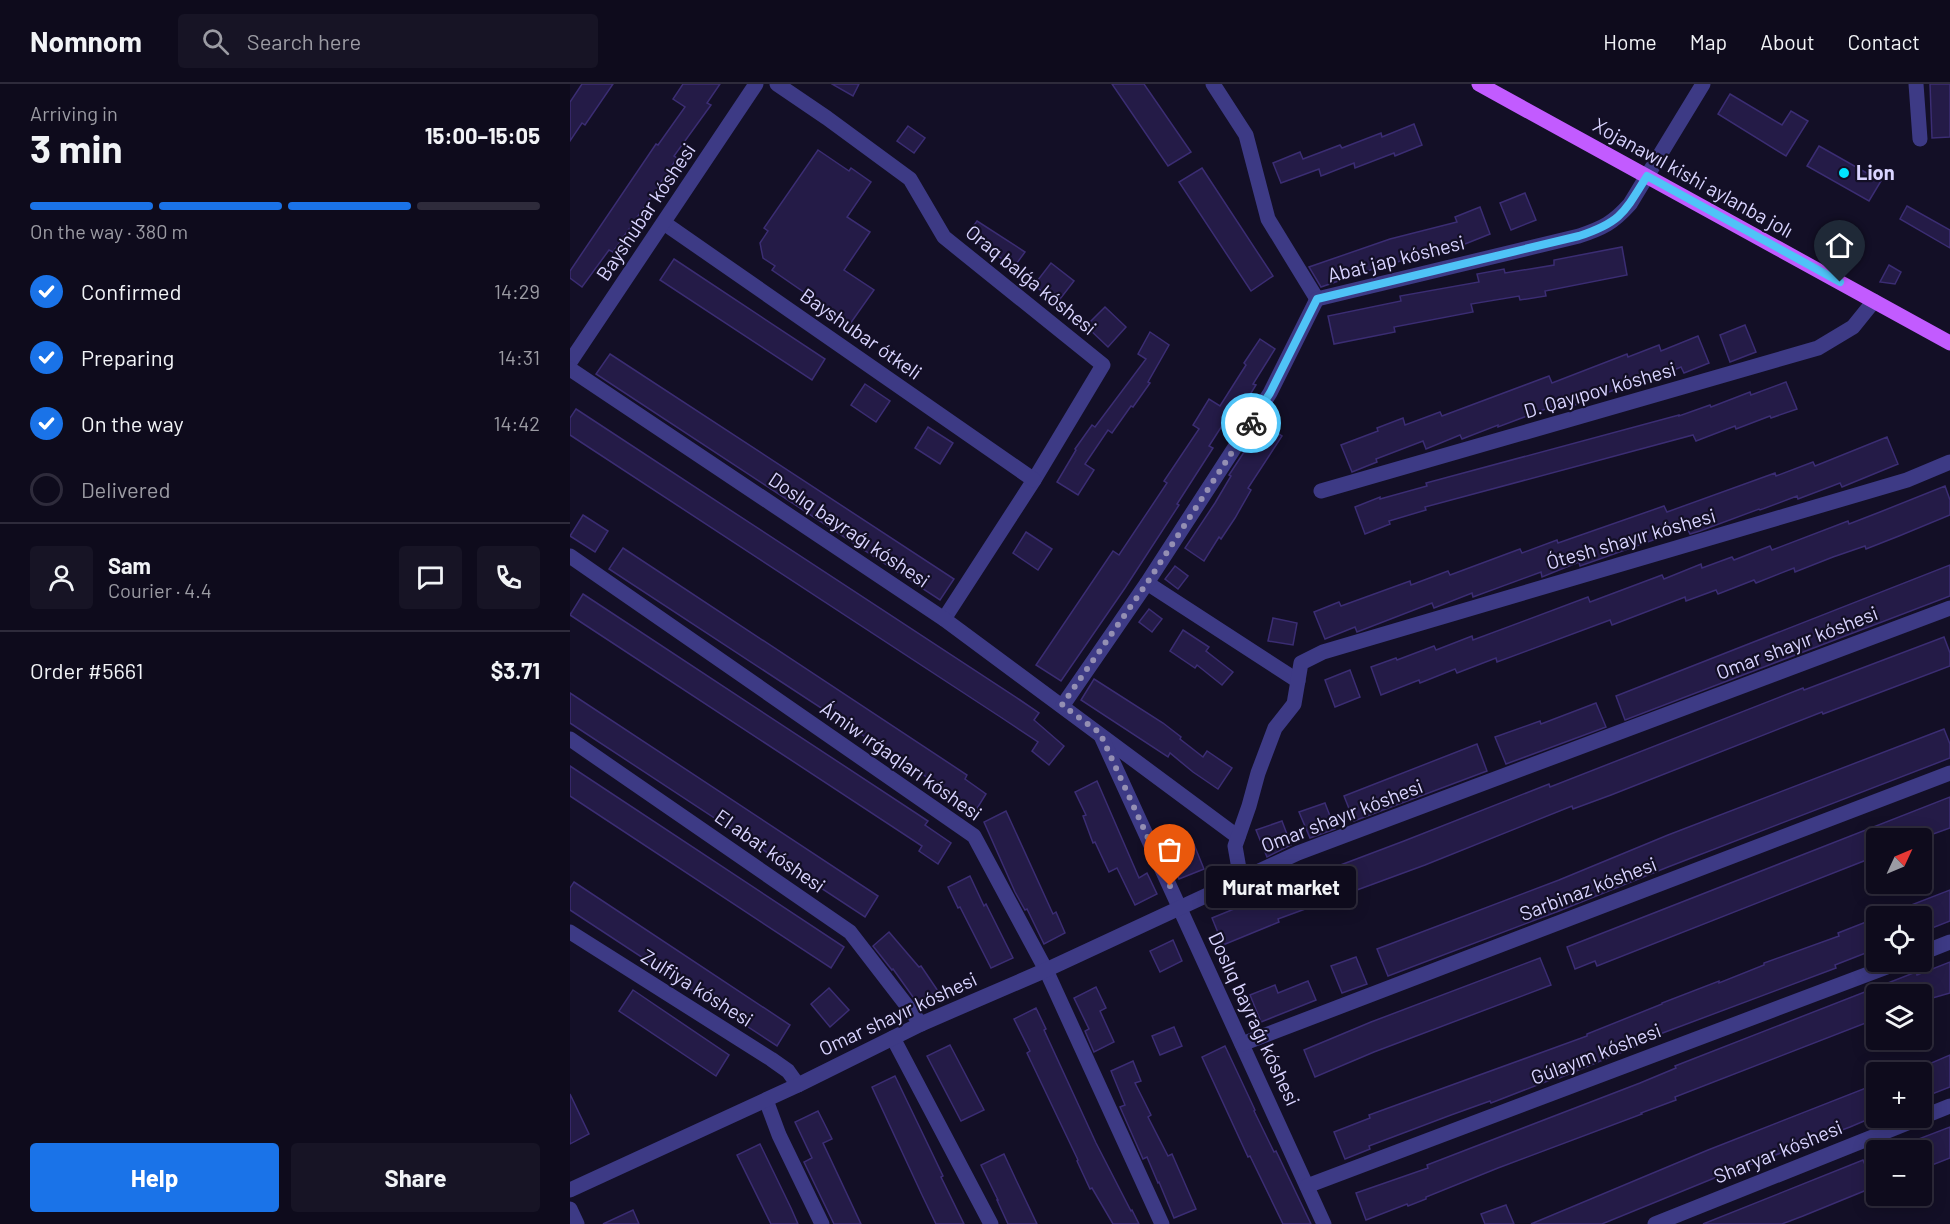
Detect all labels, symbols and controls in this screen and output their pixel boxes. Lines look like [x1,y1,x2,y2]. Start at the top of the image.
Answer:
search box [178,14,598,68]
text: Nomnom [30,24,142,58]
icon: search [199,25,232,58]
text: Search here [247,28,361,54]
text: Home [1603,29,1657,54]
text: Map [1690,29,1727,54]
text: About [1760,29,1815,54]
text: Contact [1848,29,1920,54]
text: Arriving in [30,101,118,125]
street label: Xojanawıl kishi aylanba jolı [1589,112,1798,242]
text: 15:00–15:05 [425,122,540,148]
text: 3 min [30,124,123,171]
street label: Bayshubar kóshesi [590,138,700,285]
place label: Lion [1856,160,1895,184]
marker: Lion [1837,166,1851,180]
text: On the way · 380 m [30,219,188,243]
street label: Oraq balǵa kóshesi [961,219,1102,339]
pin [1814,220,1865,282]
street label: Abat jap kóshesi [1325,229,1467,287]
icon: home [1823,229,1856,262]
icon: check [30,275,63,308]
text: Confirmed [81,278,181,304]
text: 14:29 [494,279,540,303]
street label: Bayshubar ótkeli [796,282,927,384]
icon: check [30,341,63,374]
text: Preparing [81,344,174,370]
text: 14:31 [498,345,540,369]
street label: D. Qayıpov kóshesi [1521,356,1679,422]
courier [1221,393,1281,453]
icon: check [30,407,63,440]
icon: bike [1235,407,1268,440]
text: On the way [81,410,184,436]
text: 14:42 [493,411,540,435]
street label: Doslıq bayraǵı kóshesi [764,466,935,592]
text: Delivered [81,476,170,502]
street label: Ótesh shayır kóshesi [1543,502,1718,574]
button: person [30,546,93,609]
button: chat [399,546,462,609]
button: phone [477,546,540,609]
text: Sam [108,552,151,578]
text: Courier · 4.4 [108,578,212,602]
street label: Omar shayır kóshesi [1712,600,1881,684]
text: Order #5661 [30,657,144,683]
text: $3.71 [491,657,540,683]
street label: Ámiw ırǵaqları kóshesi [816,695,987,825]
street label: Omar shayır kóshesi [1257,773,1426,857]
street label: El abat kóshesi [711,803,830,897]
pin [1144,824,1195,886]
north arrow [1866,828,1932,894]
map controls [1866,828,1932,1206]
icon: bag [1153,833,1186,866]
street label: Sarbinaz kóshesi [1516,851,1660,925]
callout: Murat market [1206,865,1356,907]
text: Murat market [1222,875,1340,899]
button: locate [1866,906,1932,972]
street label: Doslıq bayraǵı kóshesi [1204,928,1306,1109]
street label: Zulfiya kóshesi [637,943,758,1031]
street label: Omar shayır kóshesi [815,966,980,1060]
button: layers [1866,984,1932,1050]
street label: Gúlayım kóshesi [1527,1017,1664,1089]
button: + [1866,1062,1932,1128]
street label: Sharyar kóshesi [1710,1114,1846,1188]
button: − [1866,1140,1932,1206]
button: Help [30,1143,279,1212]
button: Share [291,1143,540,1212]

